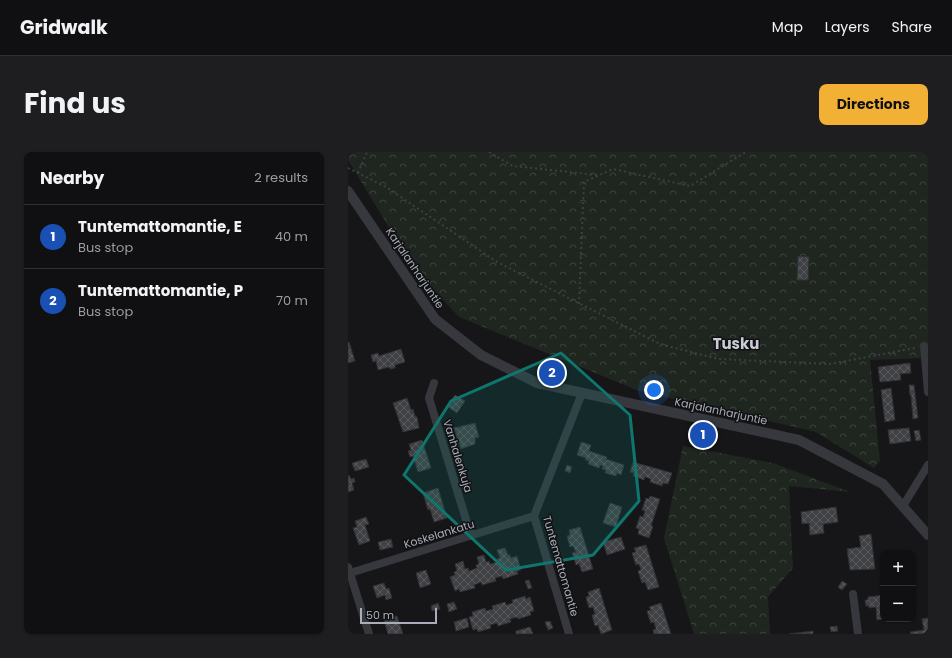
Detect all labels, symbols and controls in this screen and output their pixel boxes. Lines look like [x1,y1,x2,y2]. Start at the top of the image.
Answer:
text: Gridwalk [20,14,108,41]
text: Map [772,17,803,37]
text: Layers [825,17,869,37]
text: Share [891,17,932,37]
text: Find us [24,84,126,123]
button: Directions [819,84,928,125]
text: Nearby [40,166,104,190]
text: 2 results [254,168,308,187]
text: Tuntemattomantie, E [78,216,242,237]
street label: Karjalanharjuntie [382,224,448,312]
text: 1 [51,227,55,246]
text: 40 m [275,227,308,246]
text: Bus stop [78,238,133,257]
text: Tuntemattomantie, P [78,280,243,301]
text: 2 [49,291,57,310]
text: 70 m [276,291,308,310]
text: Bus stop [78,302,133,321]
district label: Tusku [713,333,759,354]
pin: 2 [539,358,565,388]
your location [644,380,664,400]
street label: Karjalanharjuntie [673,393,769,429]
street label: Vanhalenkuja [439,417,477,495]
pin: 1 [690,420,716,450]
street label: Tuntemattomantie [539,514,583,618]
street label: Koskelankatu [402,516,476,552]
map controls [880,550,916,622]
button: + [880,550,916,586]
button: − [880,586,916,622]
scale bar [360,606,437,625]
text: 50 m [366,607,394,623]

